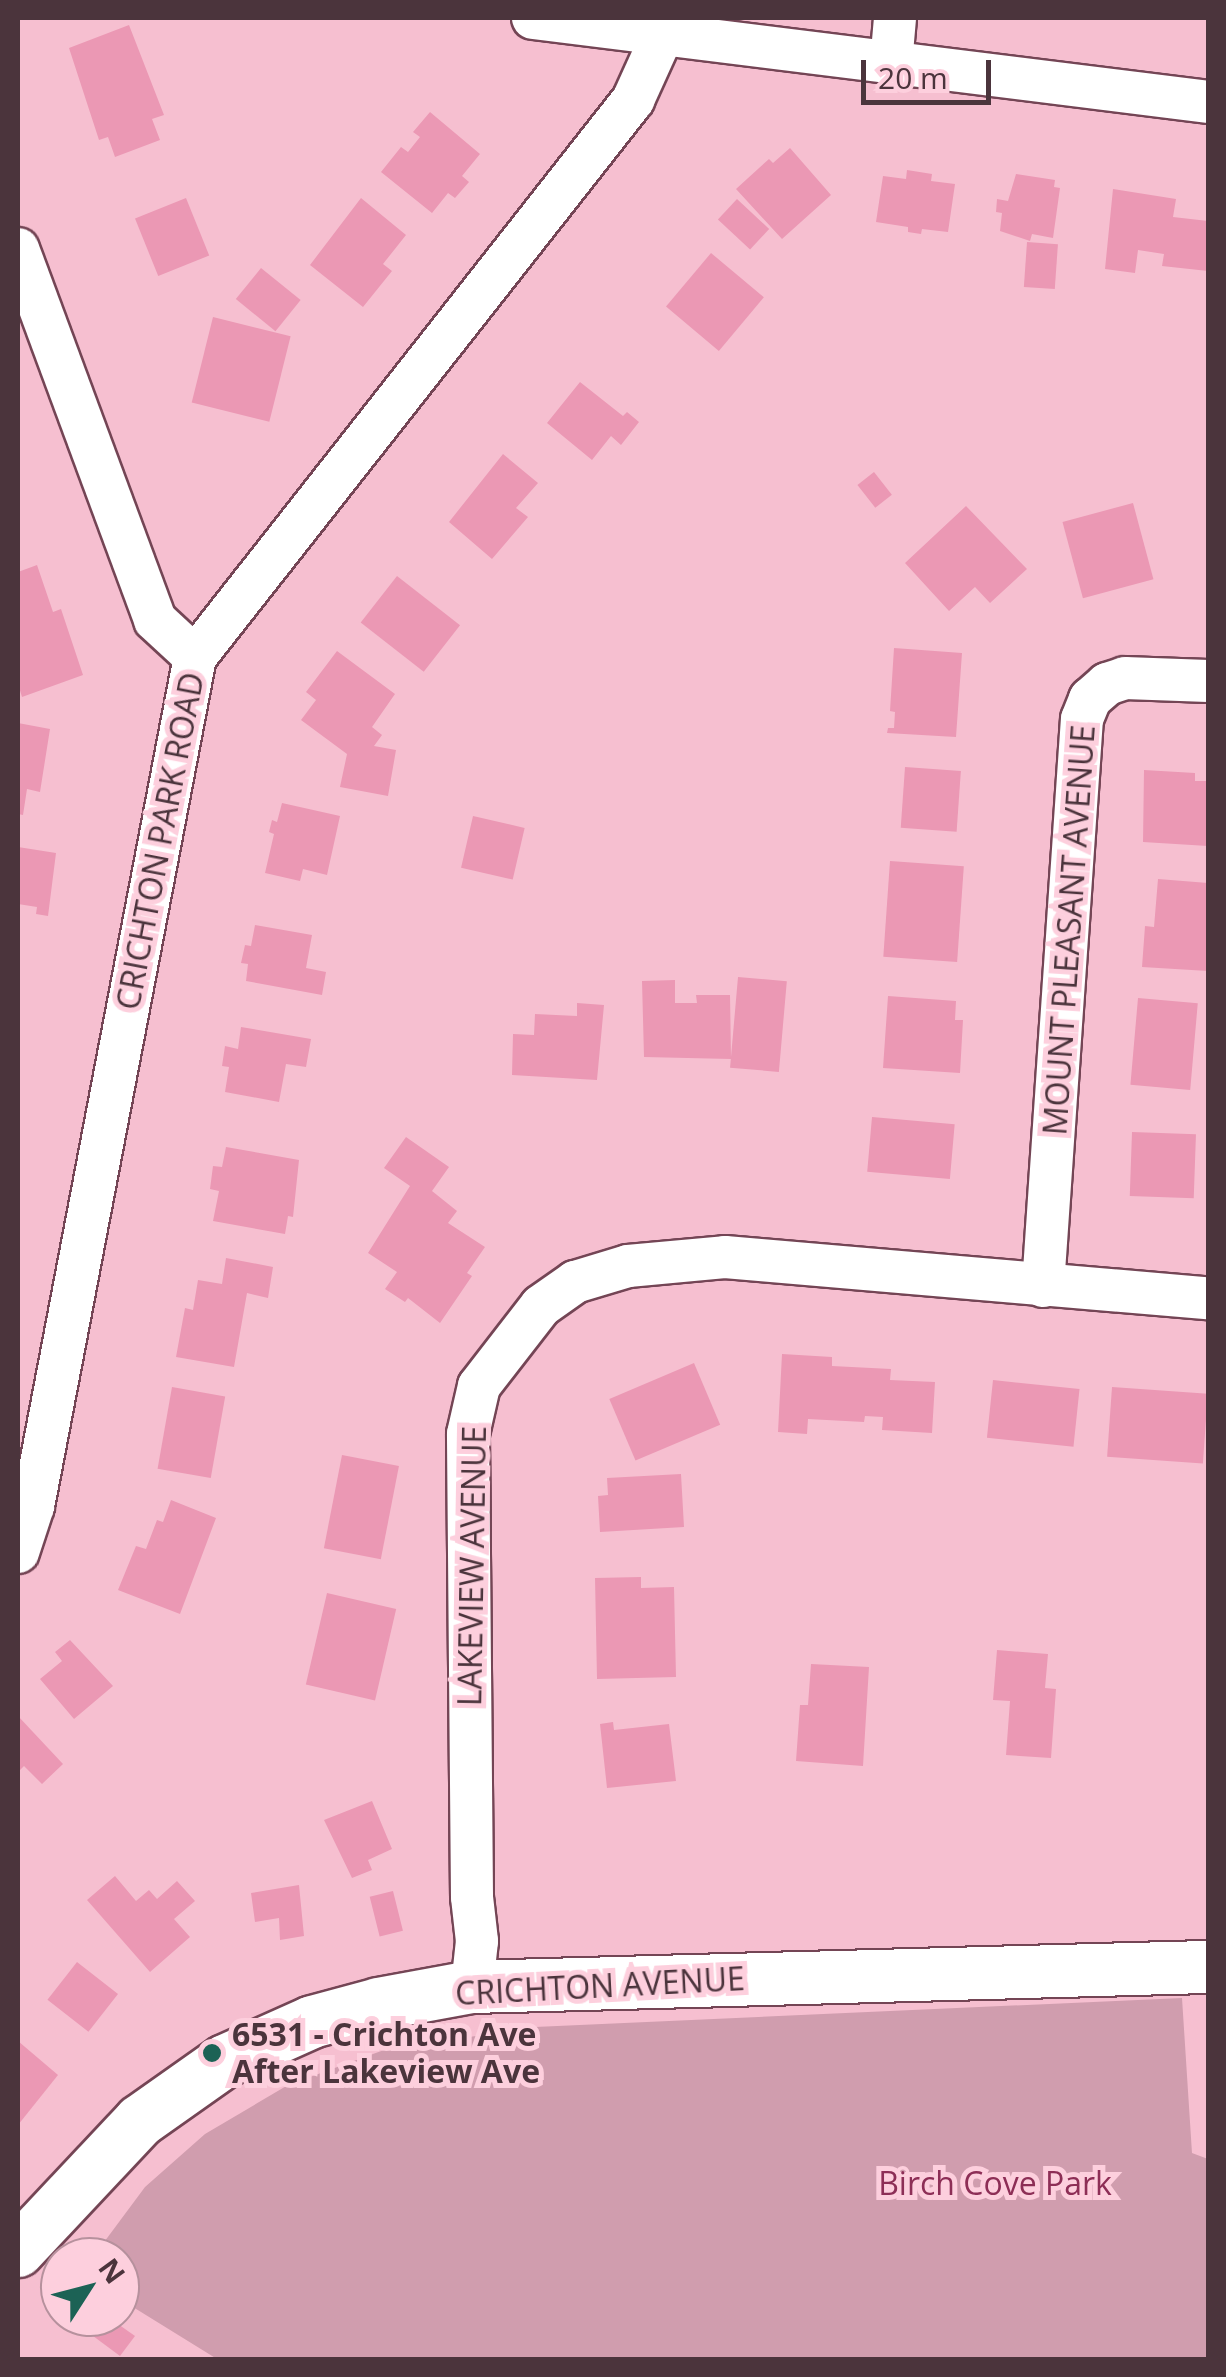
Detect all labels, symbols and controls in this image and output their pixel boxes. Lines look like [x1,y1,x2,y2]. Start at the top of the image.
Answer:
scale bar [866,40,996,102]
text: 20 m [878,57,948,98]
street label: CRICHTON PARK ROAD [108,669,212,1013]
street label: MOUNT PLEASANT AVENUE [1036,724,1102,1136]
street label: LAKEVIEW AVENUE [450,1426,494,1706]
street label: CRICHTON AVENUE [454,1959,746,2013]
place label: 6531 - Crichton Ave After Lakeview Ave [232,2016,540,2091]
marker: 6531 - Crichton Ave After Lakeview Ave [201,2042,223,2064]
park label: Birch Cove Park [878,2164,1112,2202]
north arrow [40,2237,140,2337]
text: N [91,2250,135,2291]

